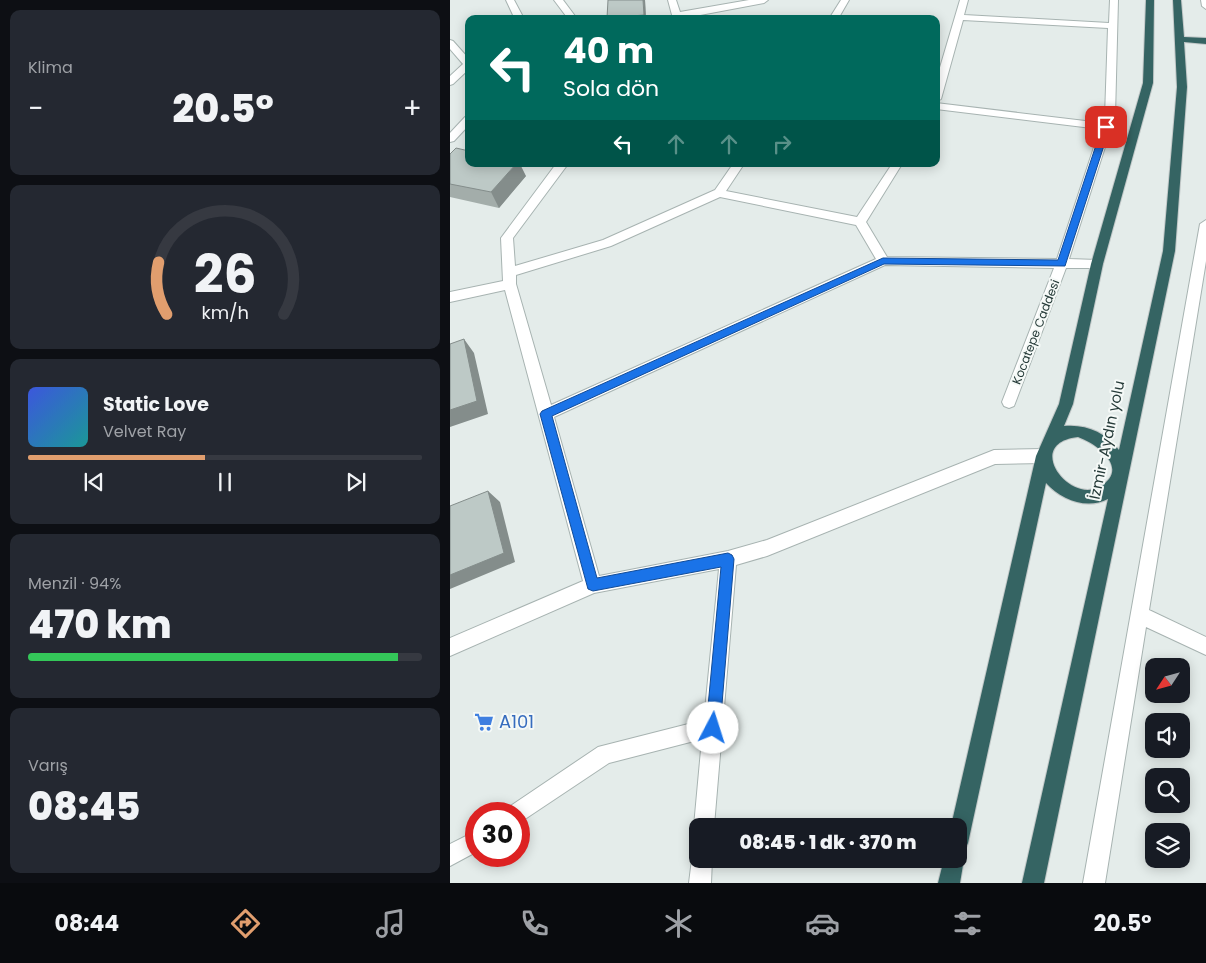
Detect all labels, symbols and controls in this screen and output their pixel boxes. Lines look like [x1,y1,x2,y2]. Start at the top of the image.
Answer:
text: 40 m [563,26,654,75]
icon: left [480,35,545,100]
text: Klima [28,56,73,79]
text: Sola dön [563,73,659,104]
text: 20.5° [173,82,274,135]
text: − [28,89,43,128]
text: + [403,89,422,128]
pin [1085,106,1127,148]
icon: arrive [1092,113,1120,141]
icon: left [609,130,637,158]
icon: ahead [662,130,690,158]
icon: ahead [715,130,743,158]
icon: right [768,130,796,158]
text: 26 [194,238,256,311]
street label: Kocatepe Caddesi [1008,277,1063,387]
text: km/h [201,300,249,325]
street label: İzmir-Aydın yolu [1084,379,1129,501]
text: Static Love [103,391,209,418]
text: Velvet Ray [103,420,186,443]
icon: previous [80,468,108,496]
icon: pause [211,468,239,496]
icon: next [342,468,370,496]
text: Menzil · 94% [28,572,121,595]
text: 470 km [28,598,172,651]
north arrow [1145,658,1190,702]
map controls [1145,658,1190,868]
position arrow [686,701,738,753]
place label: A101 [499,709,534,734]
supermarket icon: A101 [473,711,495,733]
button: sound [1145,713,1190,758]
text: Varış [28,754,68,777]
button: search [1145,768,1190,813]
text: 08:45 [28,780,140,833]
speed limit sign: 30 [465,802,530,867]
button: layers [1145,823,1190,868]
text: 08:45 · 1 dk · 370 m [739,829,917,856]
icon: directions [228,906,263,941]
icon: music [373,906,408,941]
icon: phone [517,906,552,941]
icon: climate [661,906,696,941]
icon: car [805,906,840,941]
icon: filters [950,906,985,941]
text: 08:44 [55,908,119,939]
text: 20.5° [1094,908,1151,939]

